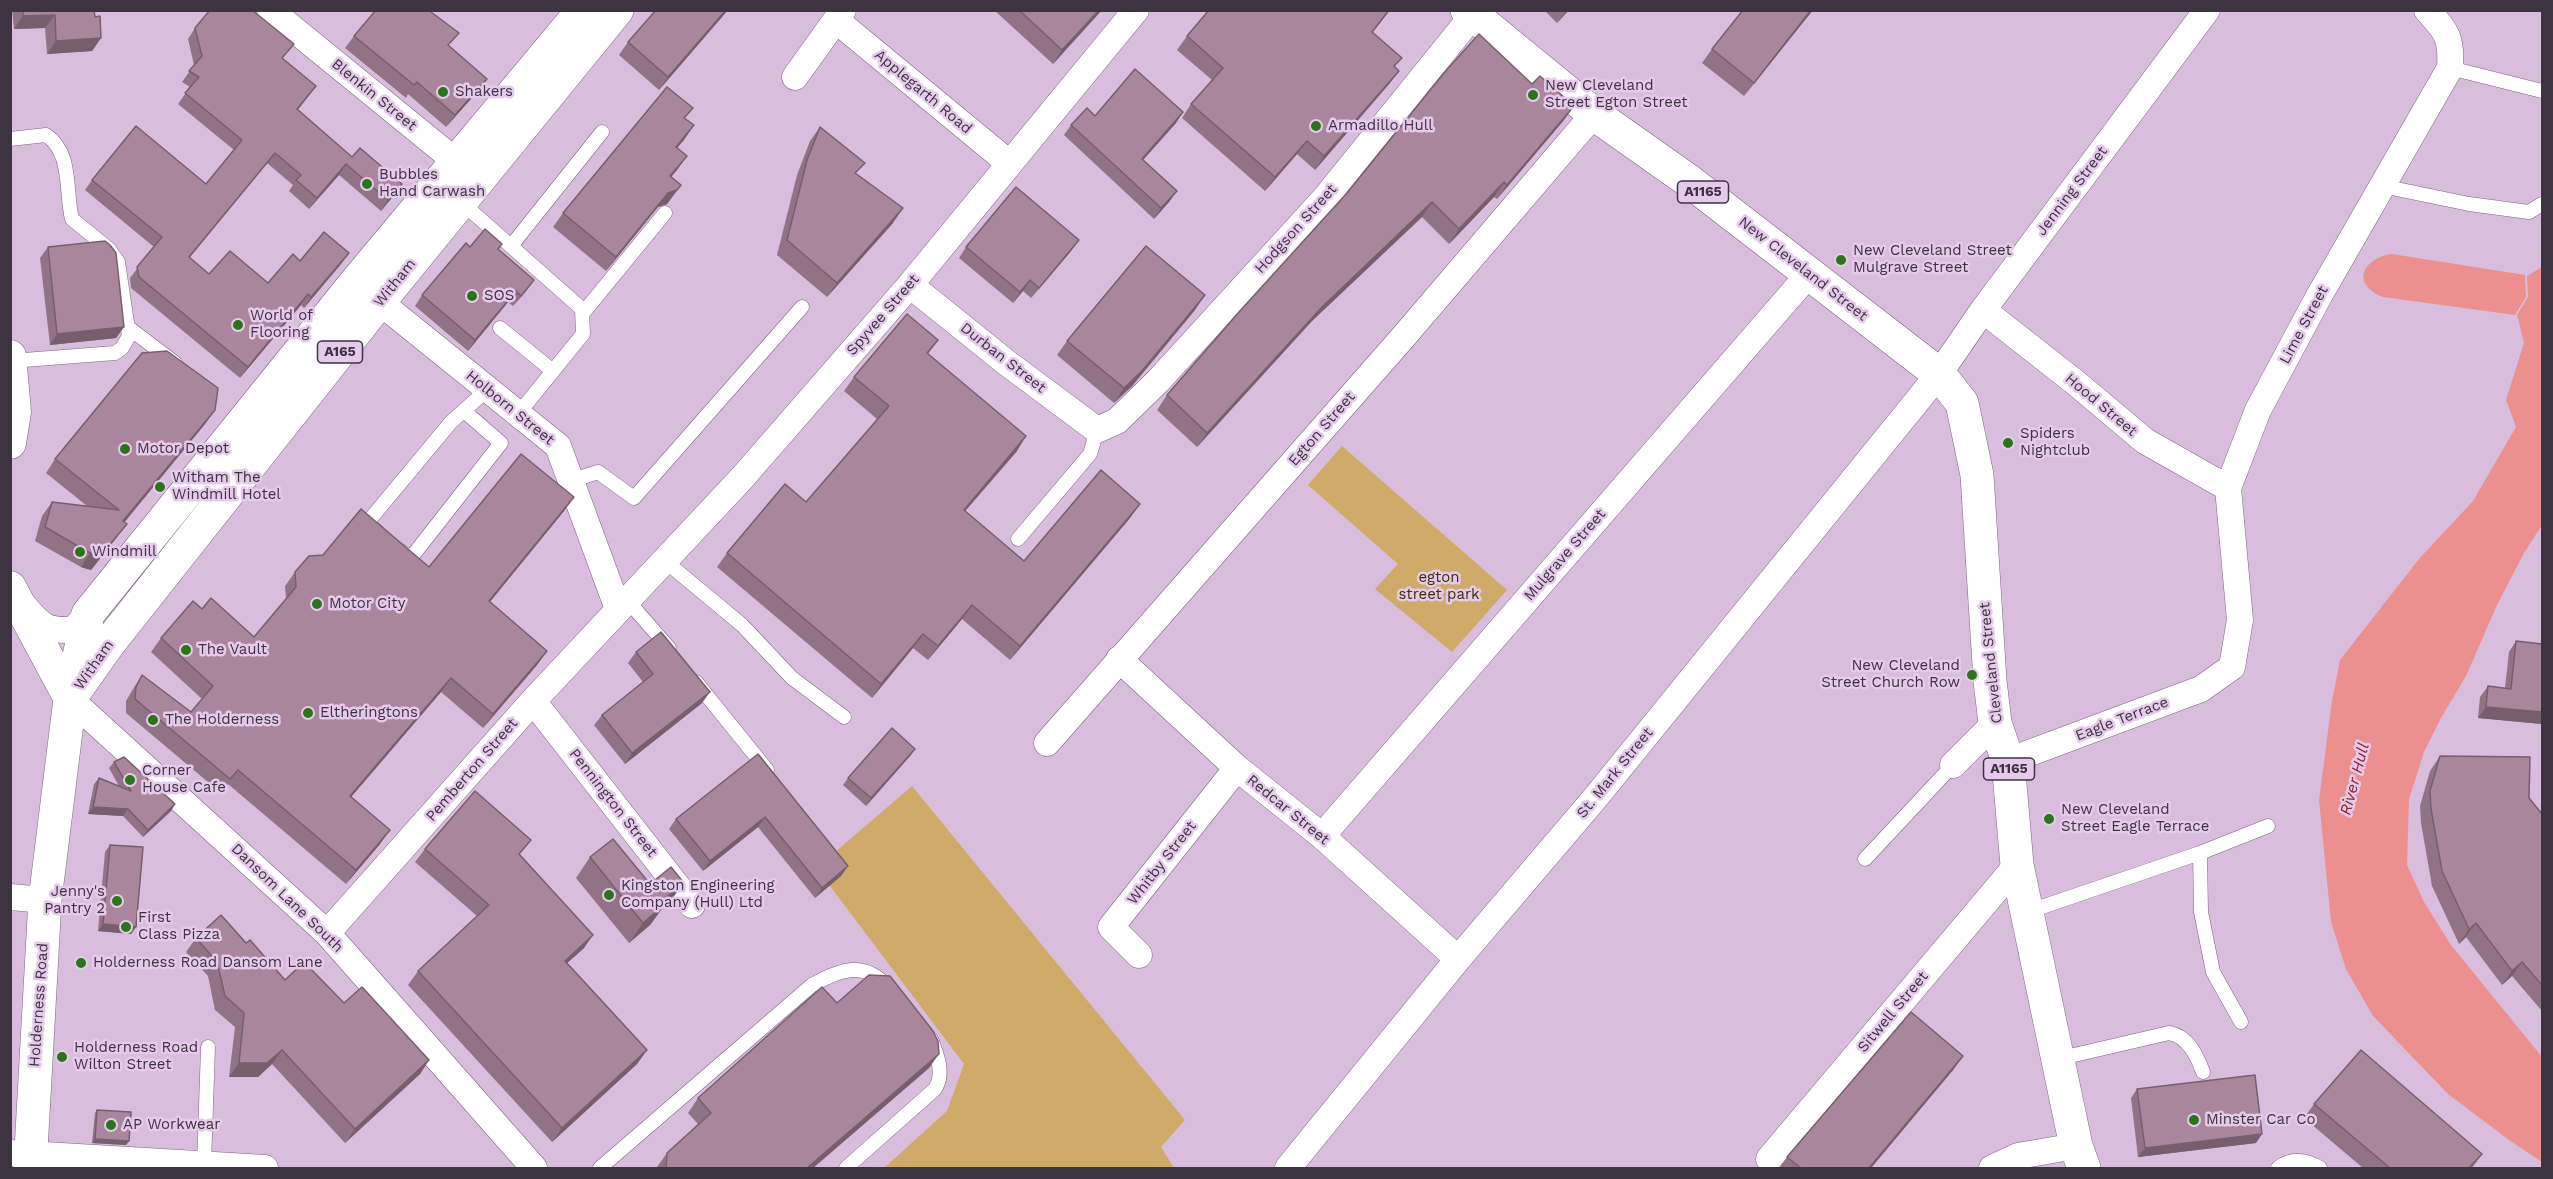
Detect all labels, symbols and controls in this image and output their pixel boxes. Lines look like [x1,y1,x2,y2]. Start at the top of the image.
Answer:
street label: Applegarth Road [871,46,975,138]
street label: Blenkin Street [328,55,420,135]
place label: New Cleveland Street Egton Street [1545,77,1688,112]
place label: Shakers [455,83,513,101]
marker: Shakers [436,85,450,99]
marker: New Cleveland Street Egton Street [1526,88,1540,102]
place label: Armadillo Hull [1328,117,1433,135]
marker: Armadillo Hull [1309,119,1323,133]
street label: Jenning Street [2033,143,2111,239]
place label: Bubbles Hand Carwash [379,166,485,201]
marker: Bubbles Hand Carwash [360,177,374,191]
street label: Hodgson Street [1251,181,1341,277]
road number: A1165 [1678,181,1728,203]
street label: New Cleveland Street [1735,213,1871,325]
place label: New Cleveland Street Mulgrave Street [1853,242,2012,277]
marker: New Cleveland Street Mulgrave Street [1834,253,1848,267]
street label: Witham [370,255,420,311]
street label: Spyvee Street [843,271,923,359]
street label: Lime Street [2276,283,2332,367]
place label: SOS [484,287,514,305]
marker: SOS [465,289,479,303]
place label: World of Flooring [250,307,313,342]
marker: World of Flooring [231,318,245,332]
street label: Durban Street [957,319,1049,397]
road number: A165 [318,341,362,363]
street label: Holborn Street [462,367,558,449]
street label: Hood Street [2061,370,2141,440]
street label: Egton Street [1285,388,1359,470]
place label: Spiders Nightclub [2020,425,2090,460]
marker: Spiders Nightclub [2001,436,2015,450]
place label: Motor Depot [137,440,229,458]
marker: Motor Depot [118,442,132,456]
place label: Witham The Windmill Hotel [172,469,281,504]
marker: Witham The Windmill Hotel [153,480,167,494]
street label: Mulgrave Street [1520,506,1610,604]
place label: Windmill [92,543,157,561]
marker: Windmill [73,545,87,559]
park label: egton street park [1398,569,1480,604]
place label: Motor City [329,595,405,613]
marker: Motor City [310,597,324,611]
street label: Cleveland Street [1976,601,2006,725]
street label: Witham [70,637,118,693]
place label: The Vault [198,641,267,659]
marker: The Vault [179,643,193,657]
place label: New Cleveland Street Church Row [1821,657,1960,692]
marker: New Cleveland Street Church Row [1965,668,1979,682]
street label: Eagle Terrace [2073,693,2171,745]
place label: Eltheringtons [320,704,418,722]
marker: Eltheringtons [301,706,315,720]
place label: The Holderness [165,711,279,729]
marker: The Holderness [146,713,160,727]
street label: Pemberton Street [422,715,522,825]
street label: St. Mark Street [1573,724,1657,822]
water label: River Hull [2336,741,2374,817]
street label: Pennington Street [565,745,661,861]
road number: A1165 [1984,758,2034,780]
place label: Corner House Cafe [142,762,226,797]
street label: Redcar Street [1243,771,1333,849]
marker: Corner House Cafe [123,773,137,787]
place label: New Cleveland Street Eagle Terrace [2061,801,2209,836]
marker: New Cleveland Street Eagle Terrace [2042,812,2056,826]
street label: Whitby Street [1124,818,1200,908]
street label: Dansom Lane South [227,840,347,956]
place label: Kingston Engineering Company (Hull) Ltd [621,877,774,912]
place label: Jenny's Pantry 2 [44,883,105,918]
marker: Kingston Engineering Company (Hull) Ltd [602,888,616,902]
marker: Jenny's Pantry 2 [110,894,124,908]
place label: First Class Pizza [138,909,220,944]
marker: First Class Pizza [119,920,133,934]
street label: Holderness Road [26,942,52,1068]
place label: Holderness Road Dansom Lane [93,954,323,972]
marker: Holderness Road Dansom Lane [74,956,88,970]
street label: Sitwell Street [1854,968,1932,1056]
place label: Holderness Road Wilton Street [74,1039,198,1074]
marker: Holderness Road Wilton Street [55,1050,69,1064]
place label: Minster Car Co [2206,1111,2315,1129]
marker: Minster Car Co [2187,1113,2201,1127]
place label: AP Workwear [123,1116,220,1134]
marker: AP Workwear [104,1118,118,1132]

